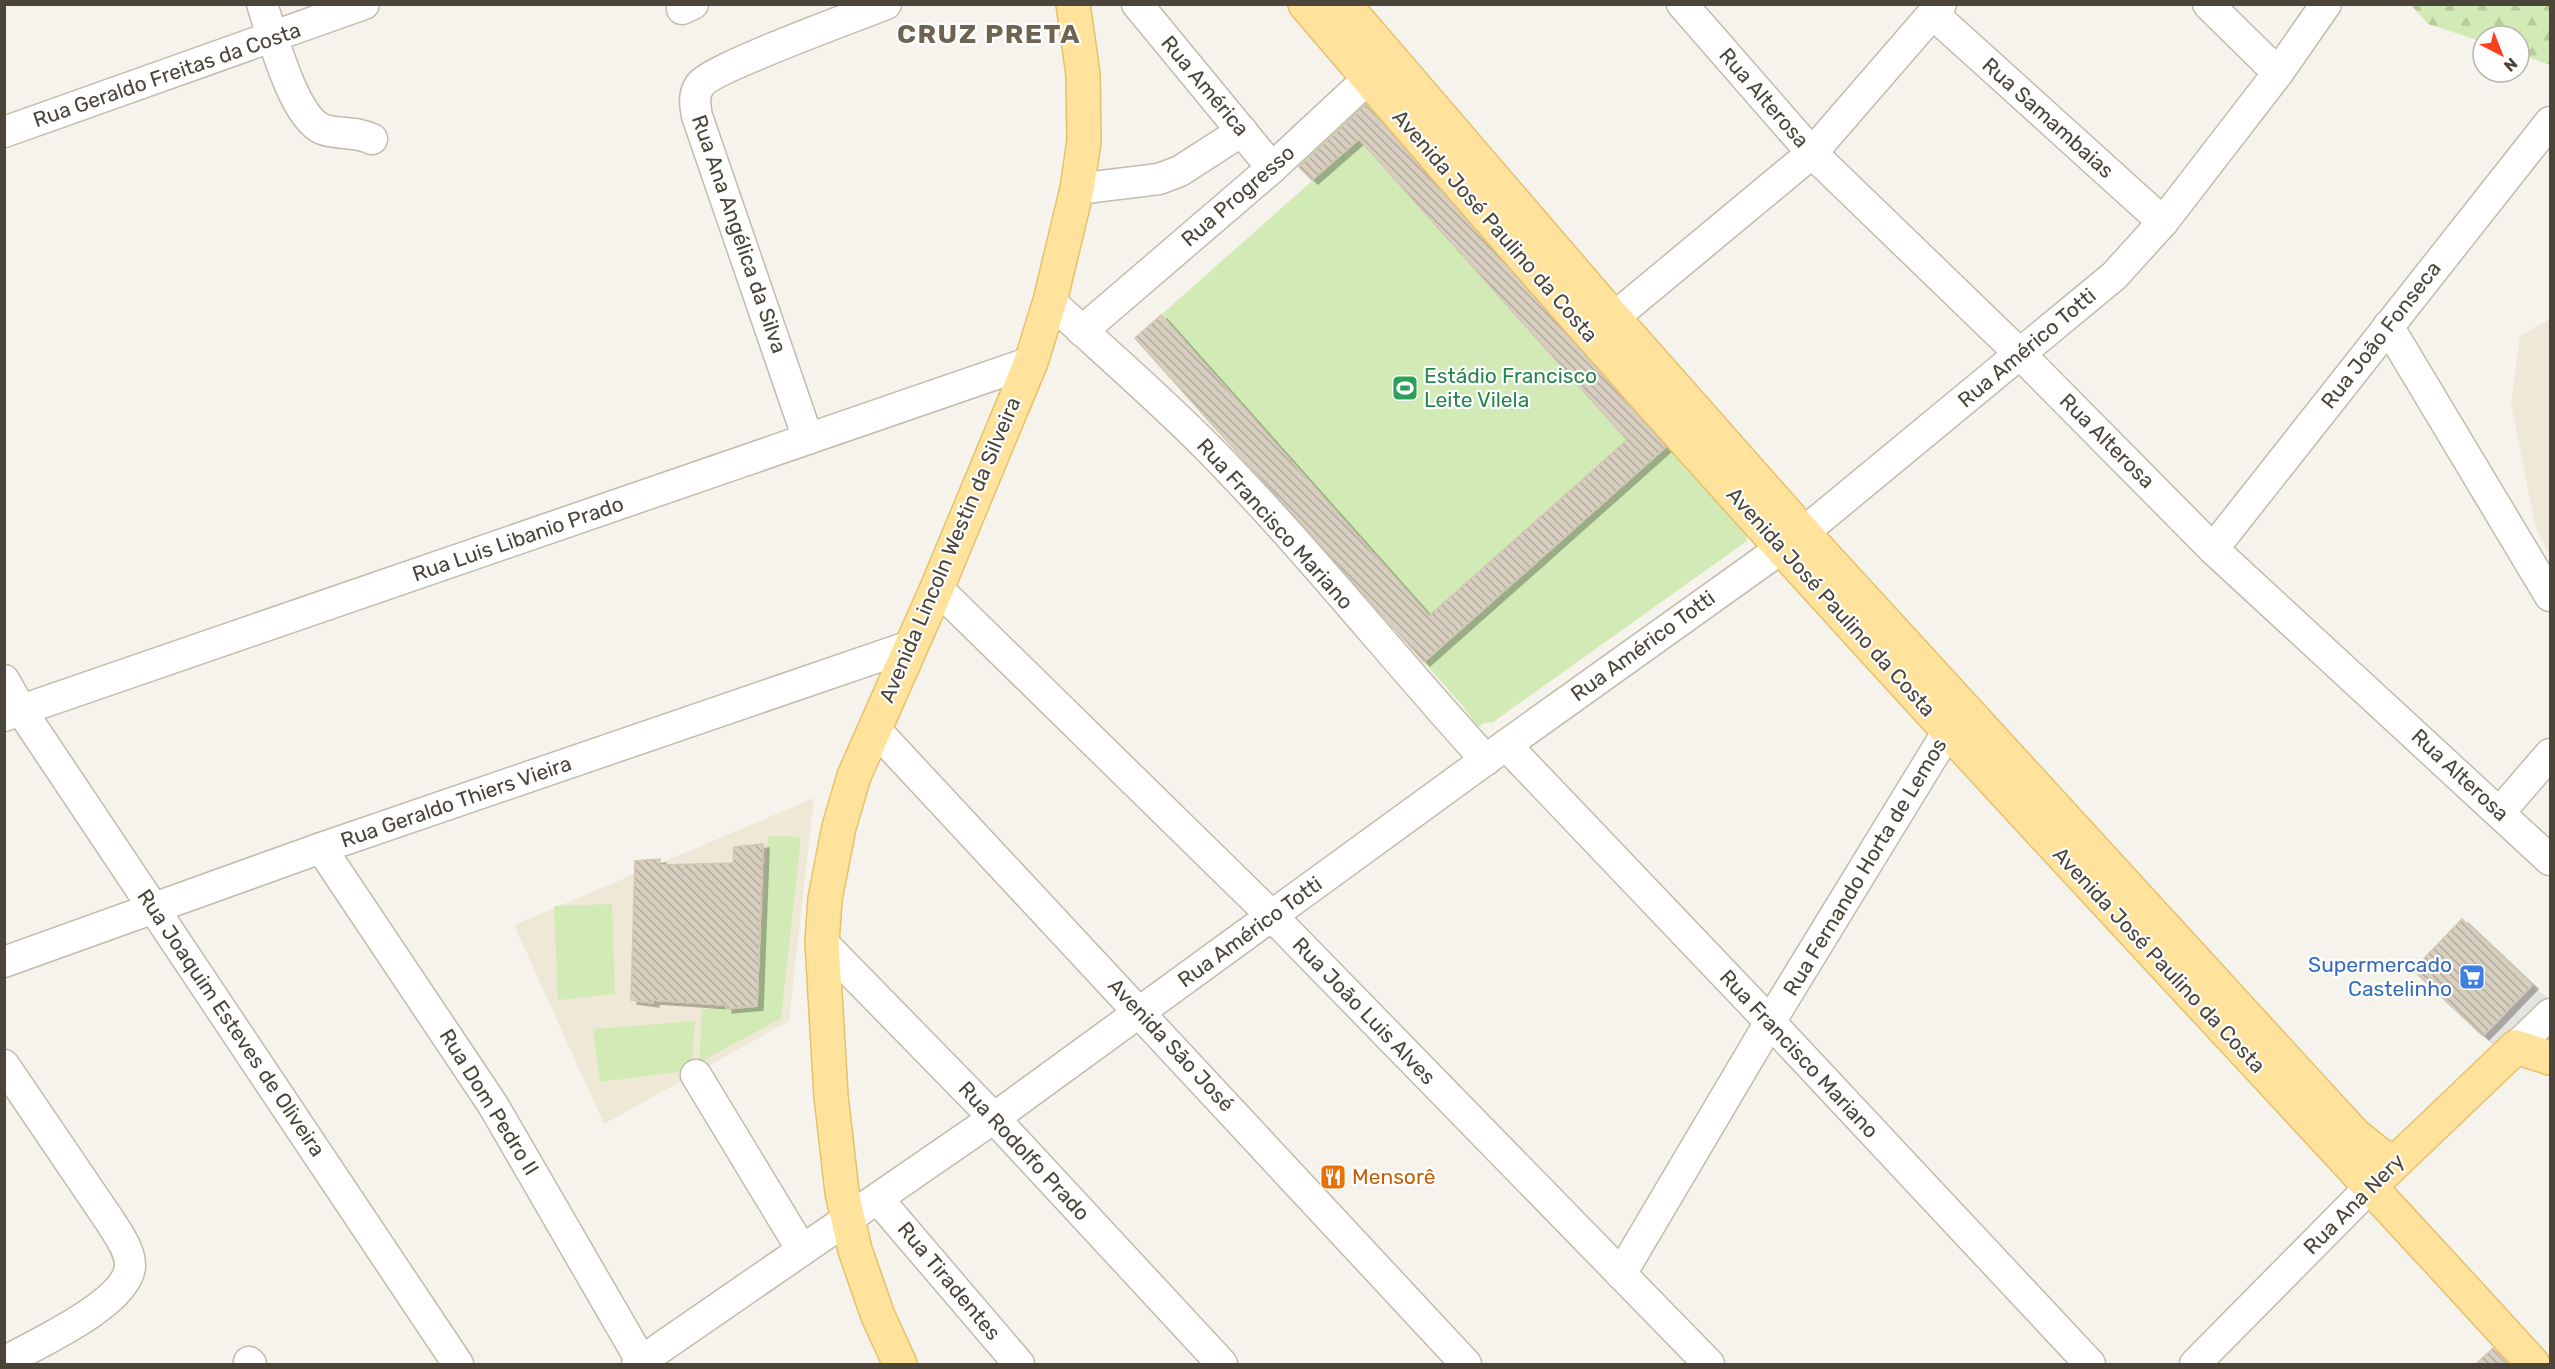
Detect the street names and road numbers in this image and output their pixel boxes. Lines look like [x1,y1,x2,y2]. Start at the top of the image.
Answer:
street label: Rua Geraldo Freitas da Costa [30,17,304,132]
street label: Rua América [1156,30,1255,141]
street label: Rua Alterosa [1714,43,1814,153]
street label: Rua Samambaias [1977,52,2119,183]
street label: Avenida José Paulino da Costa [1388,104,1603,347]
street label: Rua Ana Angélica da Silva [687,111,792,356]
street label: Rua Progresso [1176,140,1299,252]
street label: Rua João Fonseca [2315,256,2446,413]
street label: Rua Américo Totti [1953,283,2101,412]
street label: Rua Alterosa [2055,388,2160,493]
street label: Avenida Lincoln Westin da Silveira [874,393,1025,706]
street label: Rua Francisco Mariano [1192,433,1359,614]
street label: Avenida José Paulino da Costa [1722,482,1941,721]
street label: Rua Luis Libanio Prado [409,491,627,586]
street label: Rua Américo Totti [1566,585,1720,706]
street label: Rua Alterosa [2407,723,2514,826]
street label: Rua Fernando Horta de Lemos [1778,734,1951,1000]
street label: Rua Geraldo Thiers Vieira [337,750,575,853]
street label: Avenida José Paulino da Costa [2048,841,2271,1078]
street label: Rua Américo Totti [1173,871,1327,992]
street label: Rua Joaquim Esteves de Oliveira [132,884,330,1161]
street label: Rua João Luis Alves [1288,932,1441,1089]
street label: Rua Francisco Mariano [1715,964,1884,1143]
street label: Avenida São José [1103,973,1240,1117]
street label: Rua Dom Pedro II [434,1024,544,1179]
street label: Rua Rodolfo Prado [954,1076,1095,1225]
street label: Rua Ana Nery [2298,1148,2409,1259]
street label: Rua Tiradentes [893,1216,1006,1345]

